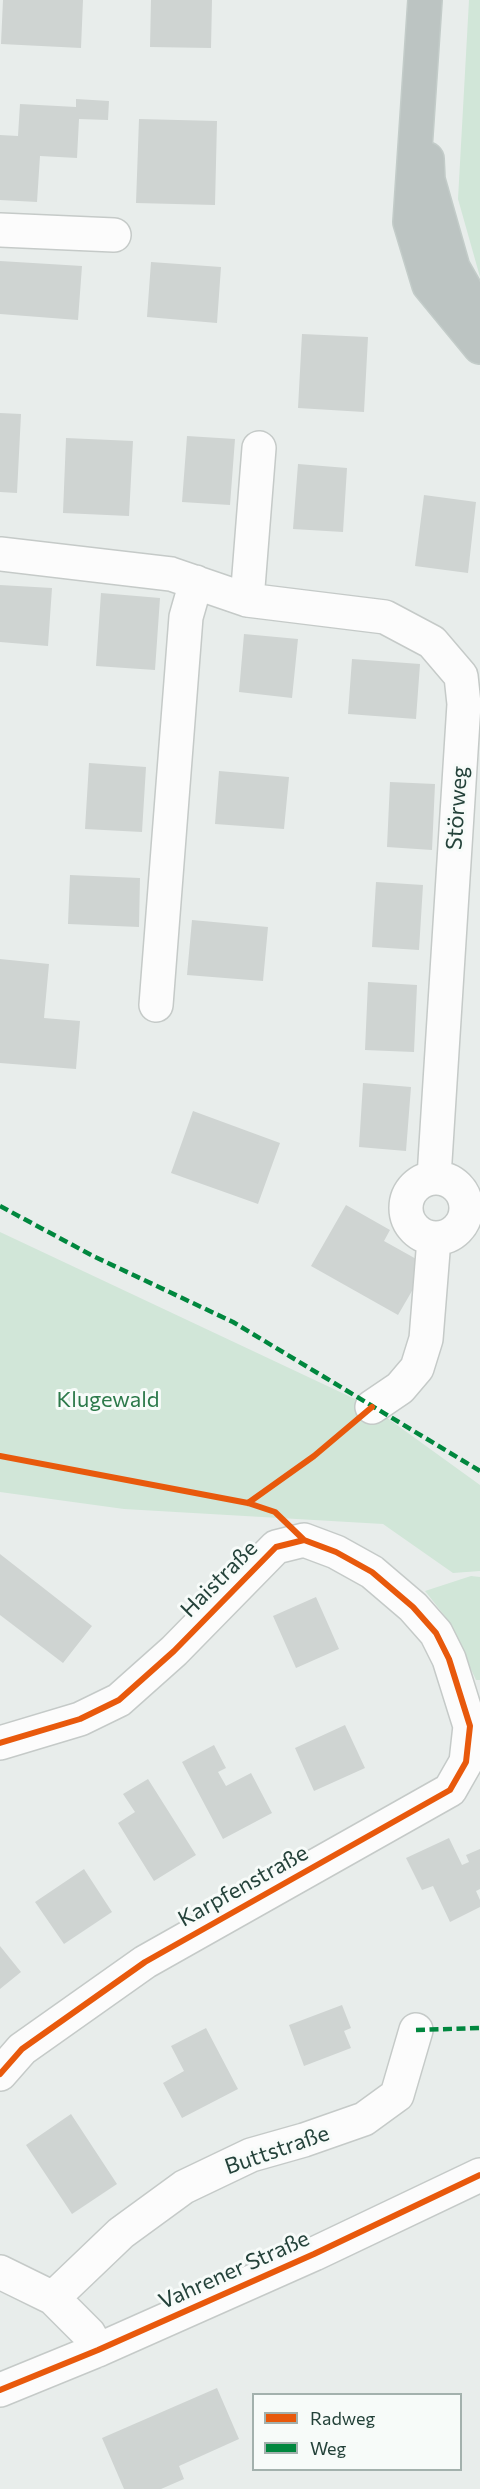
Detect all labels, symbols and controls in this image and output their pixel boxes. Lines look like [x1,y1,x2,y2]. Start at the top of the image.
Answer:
street label: Störweg [441,765,473,851]
park label: Klugewald [57,1387,159,1413]
street label: Haistraße [175,1535,263,1623]
street label: Karpfenstraße [174,1839,312,1933]
street label: Buttstraße [221,2120,333,2180]
street label: Vahrener Straße [155,2225,313,2315]
legend [252,2393,462,2471]
text: Radweg [310,2407,375,2429]
text: Weg [310,2437,346,2459]

